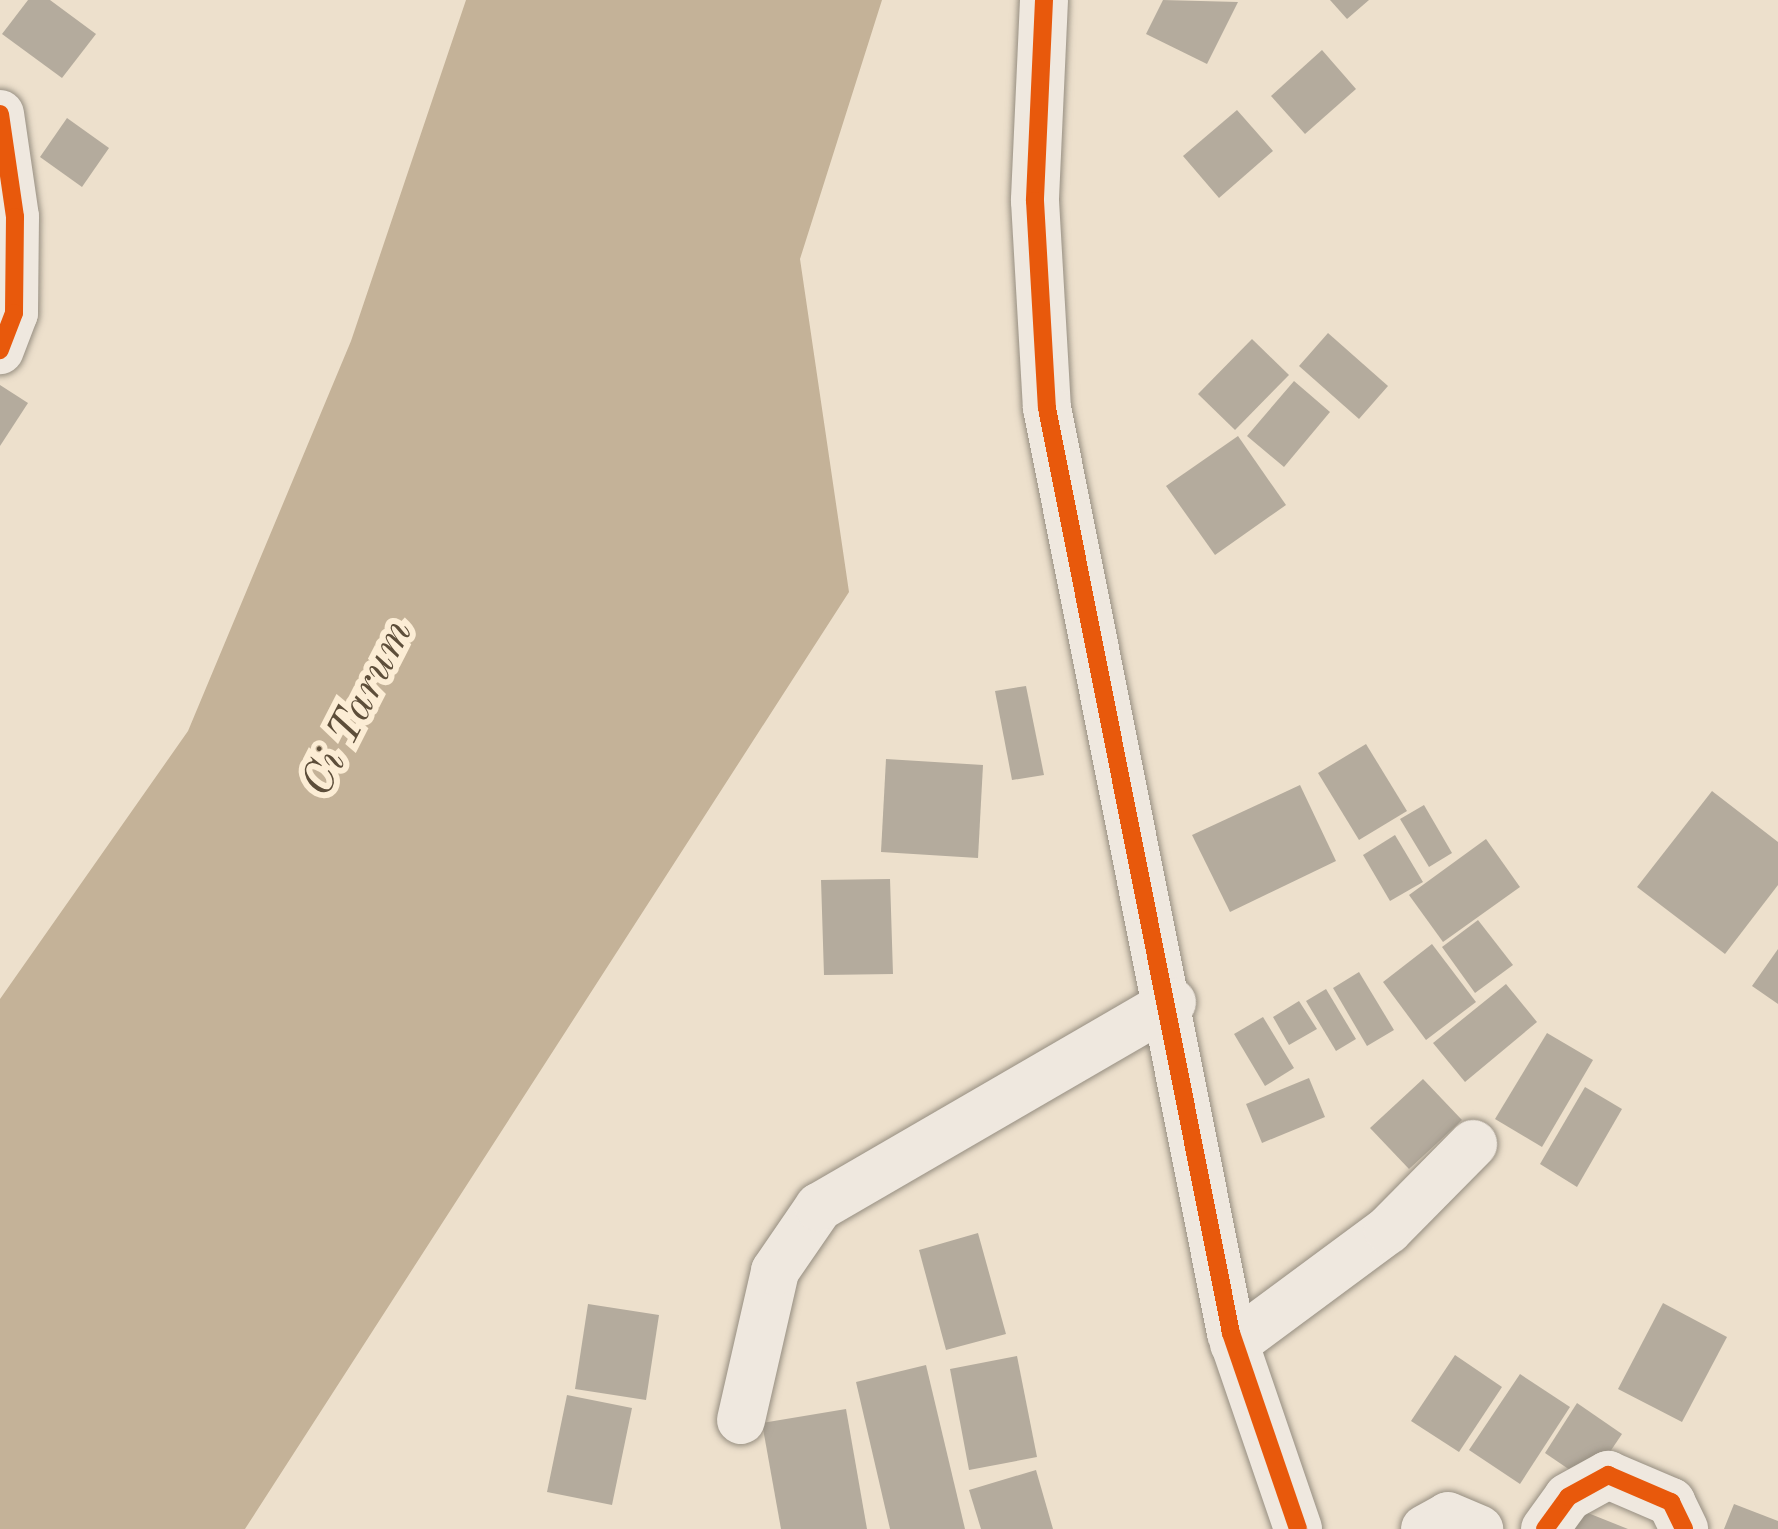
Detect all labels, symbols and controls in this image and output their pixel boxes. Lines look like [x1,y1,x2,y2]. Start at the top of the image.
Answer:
water label: Ci Tarum [291,611,427,807]

